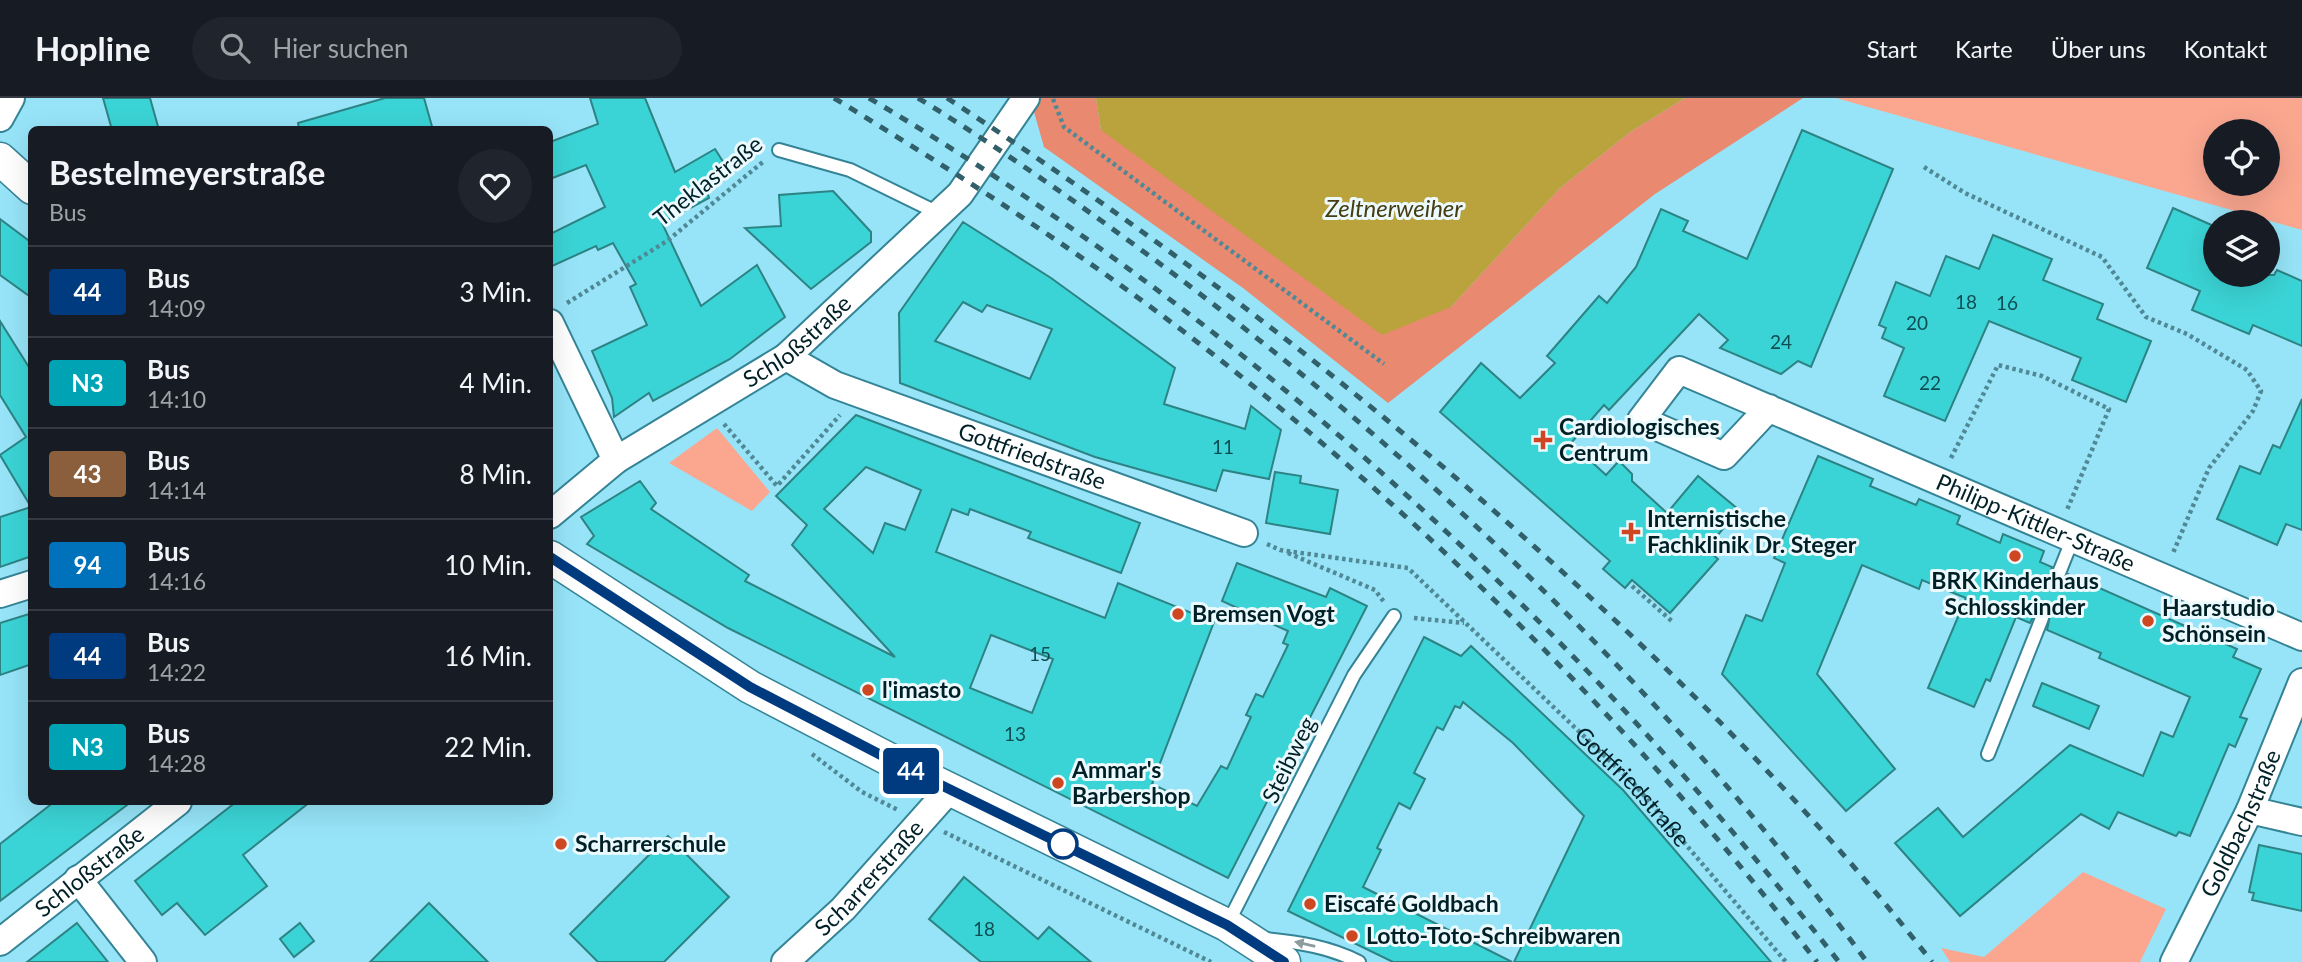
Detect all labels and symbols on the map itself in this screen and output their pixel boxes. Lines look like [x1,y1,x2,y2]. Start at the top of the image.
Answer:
street label: Theklastraße [647,129,767,231]
water label: Zeltnerweiher [1324,193,1463,222]
street label: Schloßstraße [738,289,856,393]
house number: 18 [1955,290,1977,313]
house number: 16 [1996,291,2018,314]
house number: 20 [1906,311,1928,334]
house number: 24 [1770,330,1792,353]
house number: 22 [1919,371,1941,394]
place label: Cardiologisches Centrum [1559,412,1720,466]
street label: Gottfriedstraße [955,416,1110,495]
marker: Cardiologisches Centrum [1533,430,1553,450]
house number: 11 [1212,435,1234,458]
street label: Philipp-Kittler-Straße [1932,467,2140,577]
place label: Internistische Fachklinik Dr. Steger [1647,504,1857,558]
marker: Internistische Fachklinik Dr. Steger [1621,522,1641,542]
marker: BRK Kinderhaus Schlosskinder [2007,548,2023,564]
place label: BRK Kinderhaus Schlosskinder [1931,566,2099,620]
place label: Haarstudio Schönsein [2162,593,2275,647]
place label: Bremsen Vogt [1192,599,1335,627]
marker: Bremsen Vogt [1170,606,1186,622]
marker: Haarstudio Schönsein [2140,613,2156,629]
house number: 15 [1029,642,1051,665]
place label: l'imasto [882,675,961,703]
marker: l'imasto [860,682,876,698]
street label: Steibweg [1255,712,1321,807]
street label: Gottfriedstraße [1570,720,1696,852]
house number: 13 [1004,722,1026,745]
street label: Goldbachstraße [2194,745,2286,901]
line badge: 44 [880,748,942,794]
place label: Ammar's Barbershop [1071,755,1190,809]
marker: Ammar's Barbershop [1050,775,1066,791]
street label: Scharrerstraße [808,814,929,941]
street label: Schloßstraße [29,819,149,922]
place label: Scharrerschule [575,829,726,857]
unlabelled marker [1048,829,1078,859]
marker: Scharrerschule [553,836,569,852]
place label: Eiscafé Goldbach [1324,889,1499,917]
marker: Eiscafé Goldbach [1302,896,1318,912]
house number: 18 [973,917,995,940]
place label: Lotto-Toto-Schreibwaren [1366,921,1620,949]
marker: Lotto-Toto-Schreibwaren [1344,928,1360,944]
one-way arrow [1294,939,1316,950]

